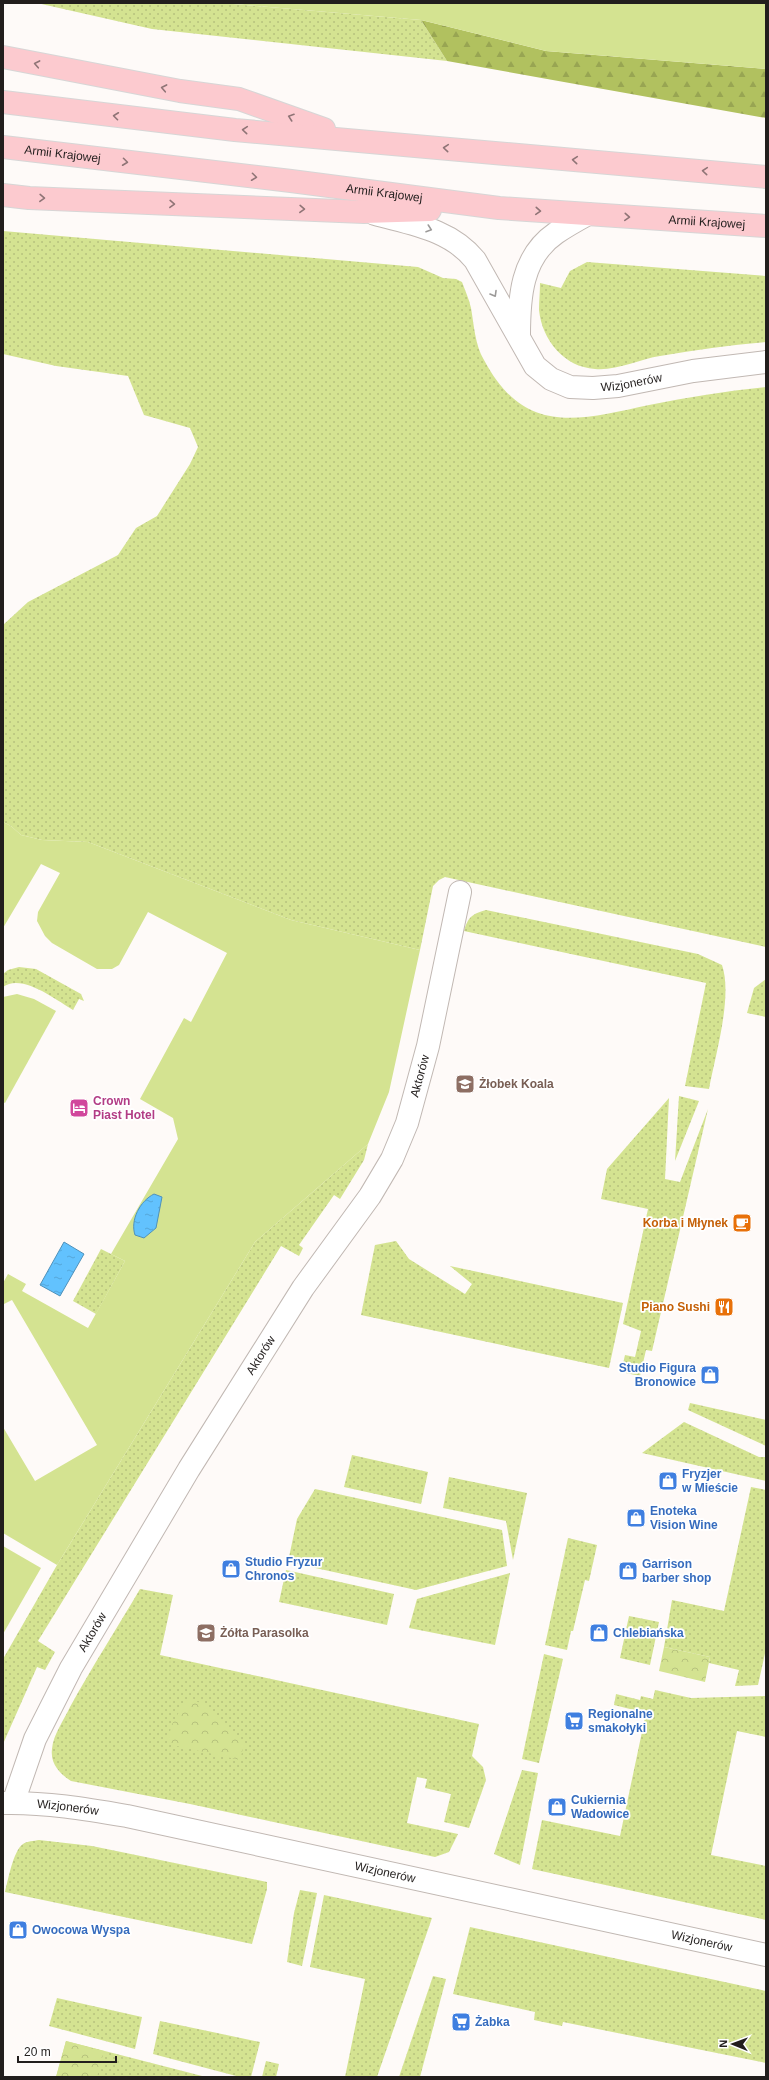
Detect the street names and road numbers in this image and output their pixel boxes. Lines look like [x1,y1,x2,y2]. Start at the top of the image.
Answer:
street label: Armii Krajowej [24,143,102,165]
street label: Armii Krajowej [345,181,423,205]
street label: Armii Krajowej [668,212,746,232]
street label: Wizjonerów [600,370,664,394]
street label: Aktorów [407,1053,432,1099]
street label: Aktorów [243,1333,278,1377]
street label: Aktorów [75,1610,110,1654]
street label: Wizjonerów [36,1797,100,1818]
street label: Wizjonerów [353,1859,417,1886]
street label: Wizjonerów [670,1928,734,1955]

